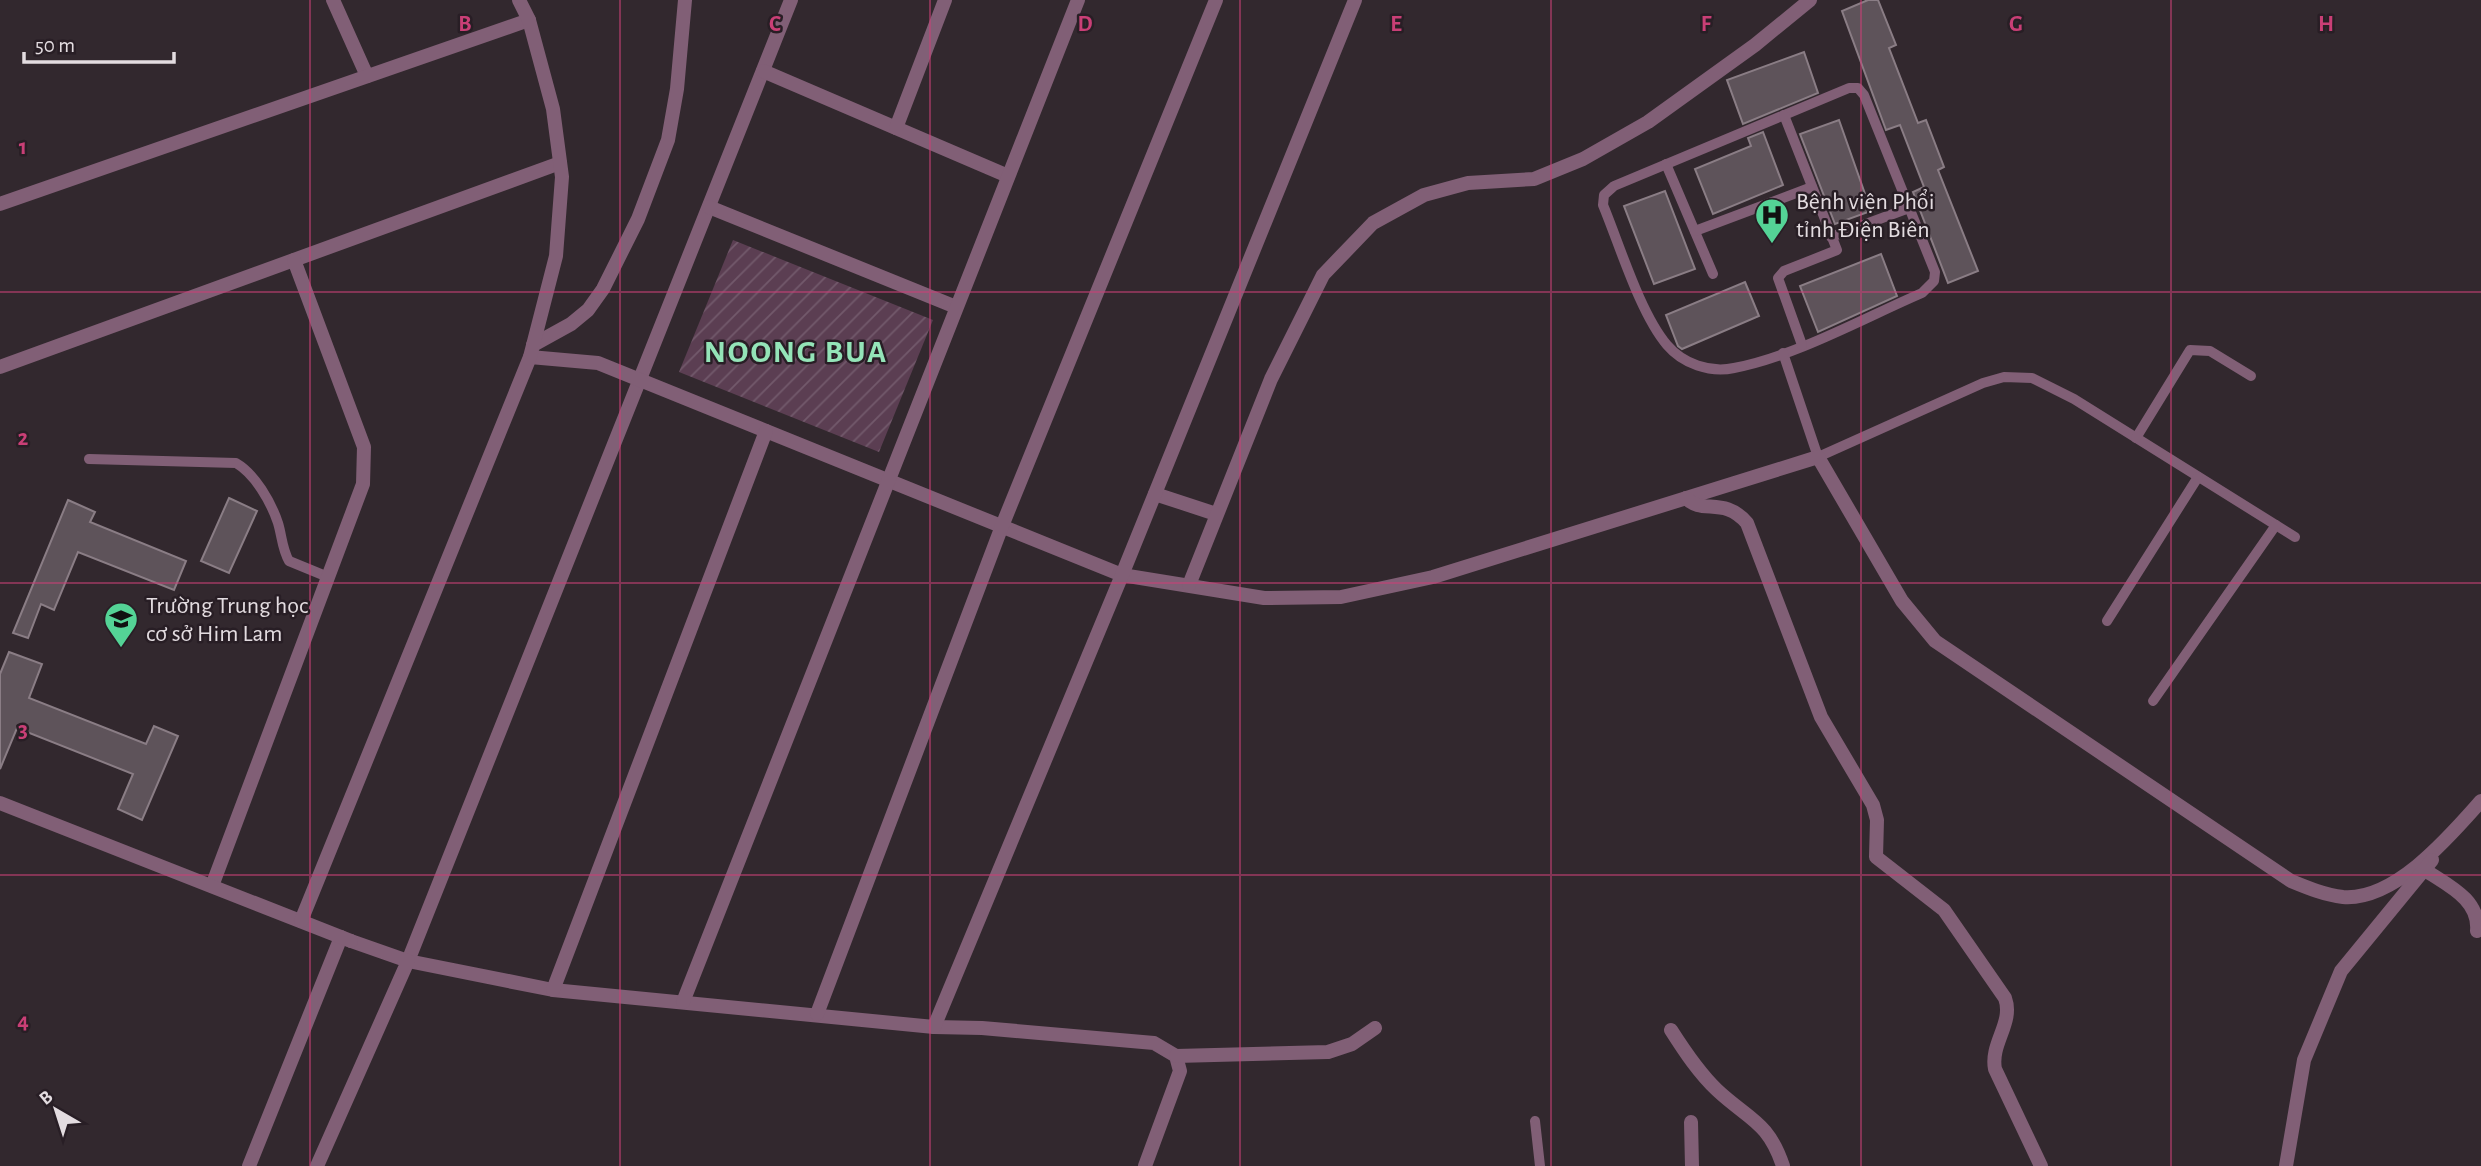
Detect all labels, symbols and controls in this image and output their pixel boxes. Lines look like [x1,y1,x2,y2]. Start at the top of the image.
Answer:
text: B [458,13,472,36]
text: C [769,13,781,36]
text: D [1077,13,1093,36]
text: E [1390,13,1402,36]
text: F [1701,13,1712,36]
text: G [2009,13,2023,36]
text: H [2318,13,2334,36]
scale bar [24,21,175,65]
text: 50 m [35,35,75,56]
text: 1 [19,136,27,159]
place label: Bệnh viện Phổi tỉnh Điện Biên [1796,189,1934,242]
hospital icon: Bệnh viện Phổi tỉnh Điện Biên [1753,196,1791,245]
district label: NOONG BUA [704,336,888,368]
text: 2 [18,427,29,450]
place label: Trường Trung học cơ sở Him Lam [146,594,308,646]
school or university icon: Trường Trung học cơ sở Him Lam [102,600,140,649]
text: 3 [18,719,28,742]
text: 4 [17,1010,29,1033]
north arrow [21,1075,91,1145]
text: B [36,1087,57,1109]

